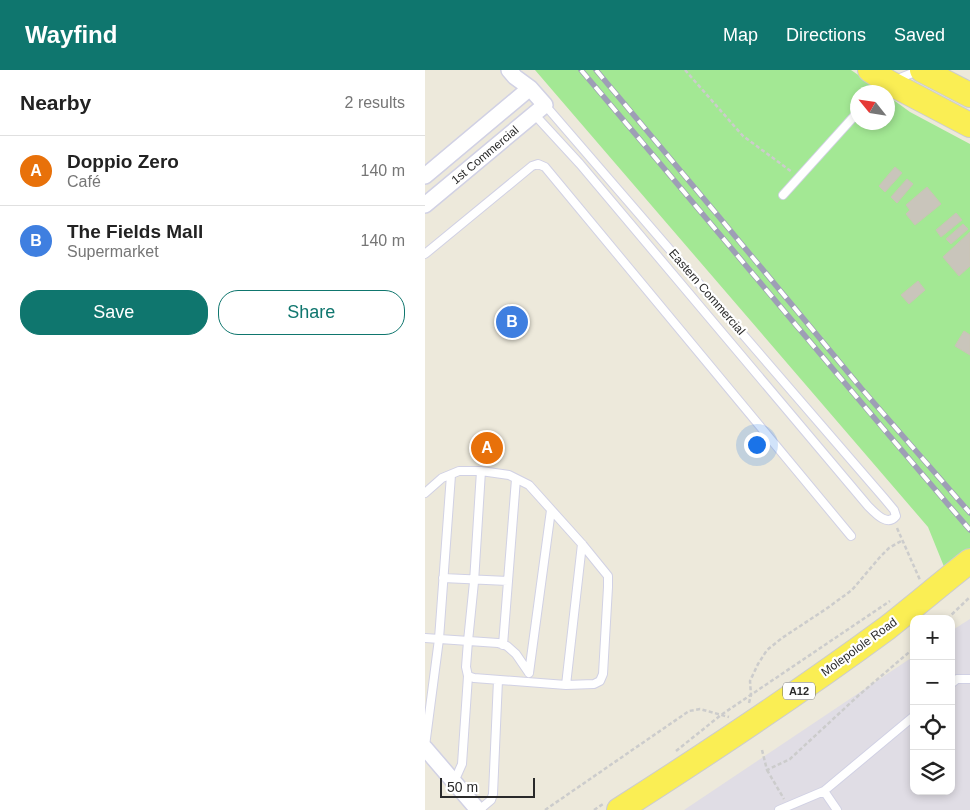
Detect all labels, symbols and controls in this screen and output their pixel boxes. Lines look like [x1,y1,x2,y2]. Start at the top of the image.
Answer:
text: Wayfind [25,21,117,48]
text: Map [723,25,758,45]
text: Directions [786,25,866,45]
text: Saved [894,25,945,45]
north arrow [850,85,895,130]
text: Nearby [20,91,91,114]
text: 2 results [345,94,405,111]
street label: 1st Commercial [449,123,521,187]
text: Doppio Zero [67,151,179,172]
text: A [30,162,42,179]
text: 140 m [361,162,405,179]
text: Café [67,173,101,190]
text: The Fields Mall [67,221,203,242]
text: B [30,232,42,249]
text: 140 m [361,232,405,249]
text: Supermarket [67,243,159,260]
street label: Eastern Commercial [666,246,748,338]
button: Save [20,290,208,335]
button: Share [218,290,405,335]
pin: B [496,303,528,341]
pin: A [471,429,503,467]
your location [744,432,770,458]
street label: Molepolole Road [818,615,900,679]
map controls [910,615,955,795]
button: + [910,615,955,660]
button: − [910,660,955,705]
road number: A12 [783,682,815,700]
button: locate [910,705,955,750]
button: layers [910,750,955,795]
scale bar [440,775,535,798]
text: 50 m [447,779,478,795]

